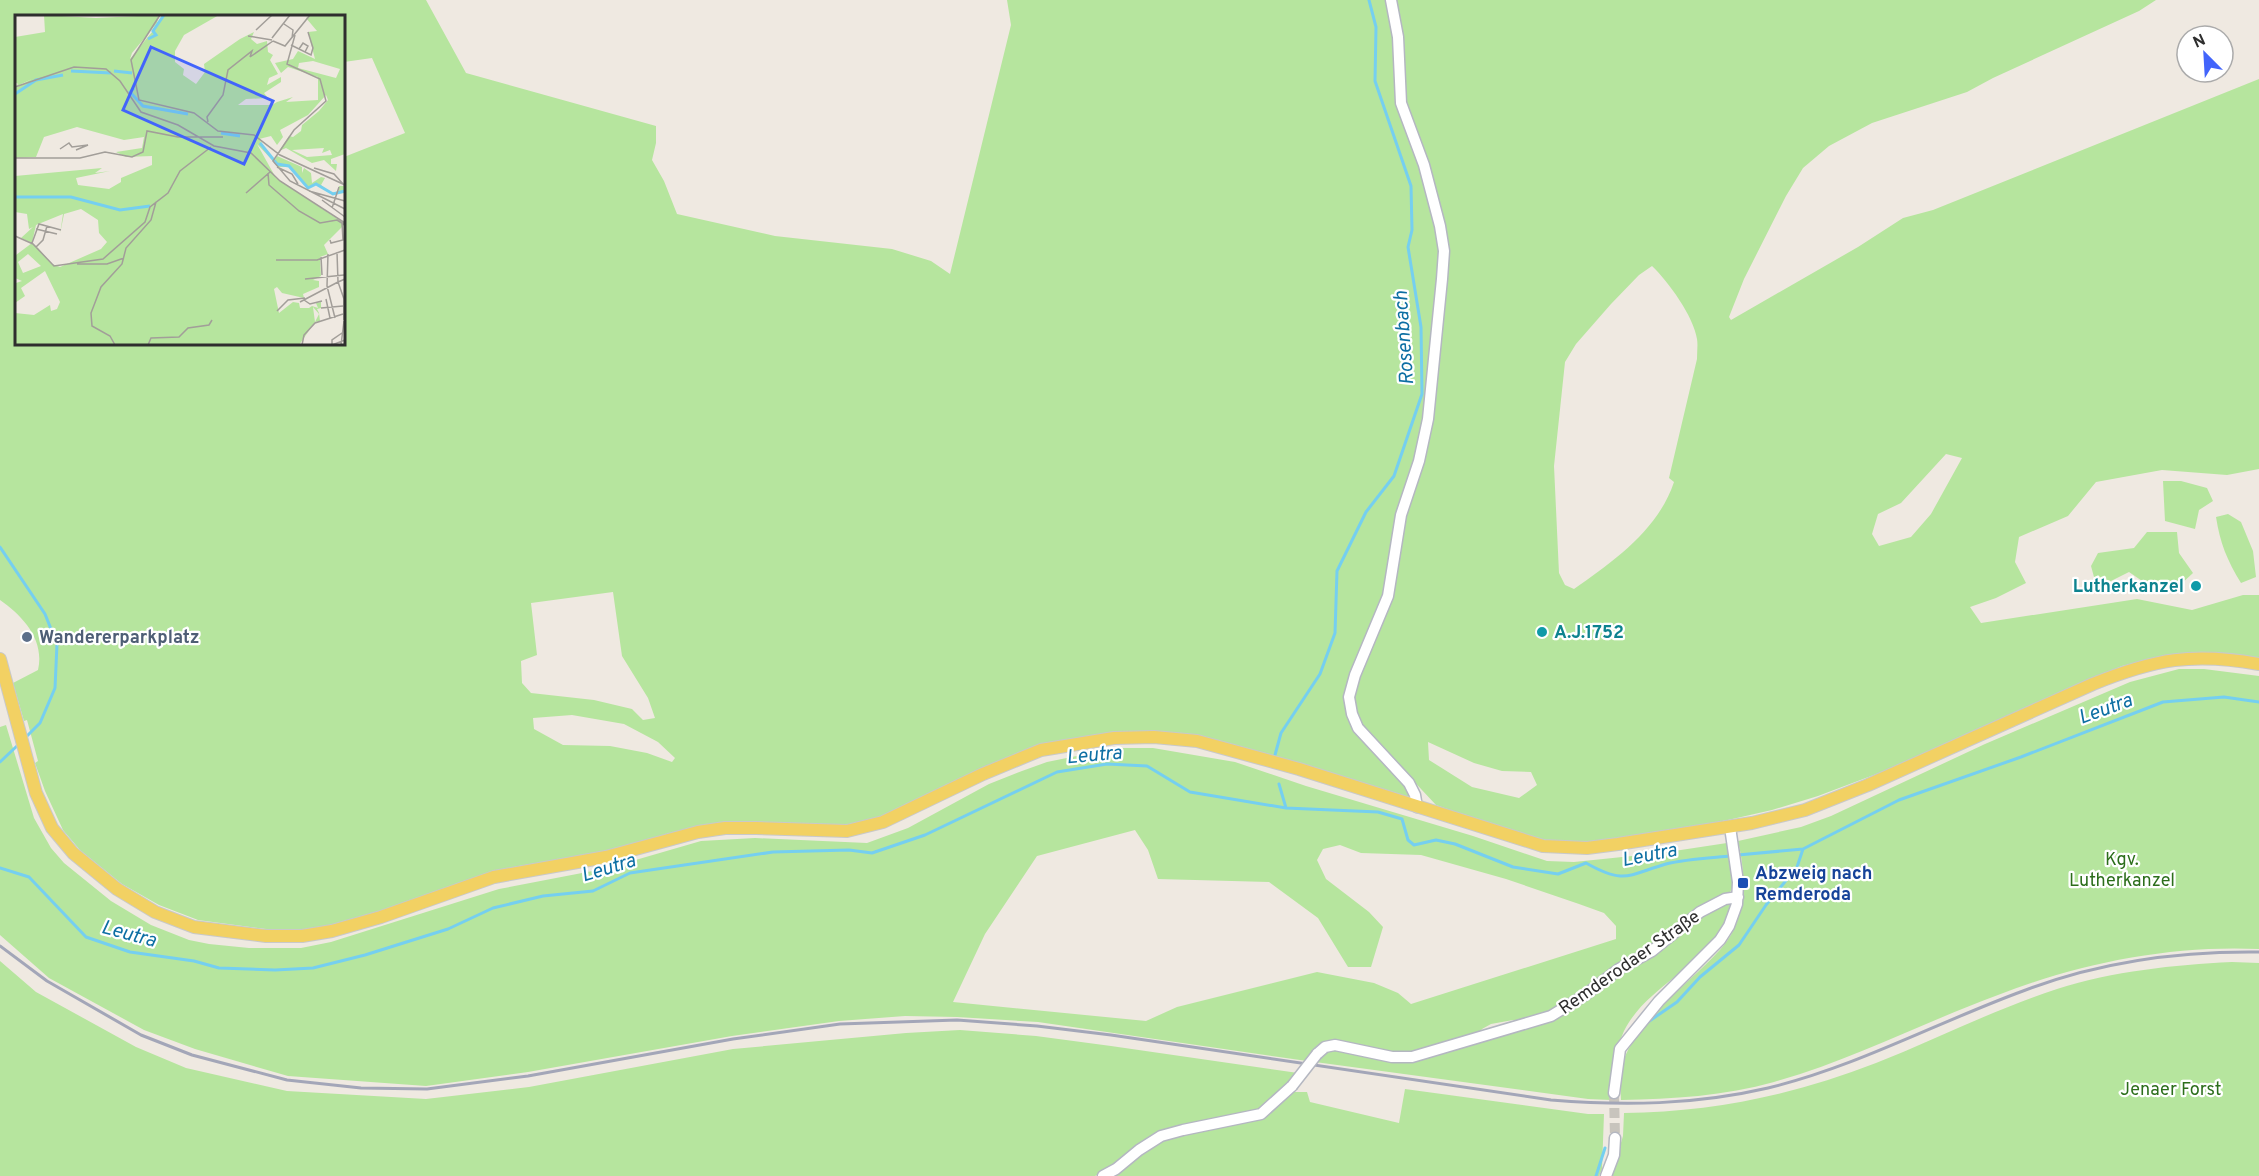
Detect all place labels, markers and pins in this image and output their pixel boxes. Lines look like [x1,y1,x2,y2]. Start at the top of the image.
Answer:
place label: Lutherkanzel [2073,576,2184,599]
marker: Lutherkanzel [2189,579,2203,593]
place label: A.J.1752 [1554,622,1624,645]
marker: A.J.1752 [1535,625,1549,639]
place label: Wandererparkplatz [39,627,199,650]
marker: Wandererparkplatz [20,630,34,644]
place label: Abzweig nach Remderoda [1755,863,1872,907]
marker: Abzweig nach Remderoda [1736,876,1750,890]

